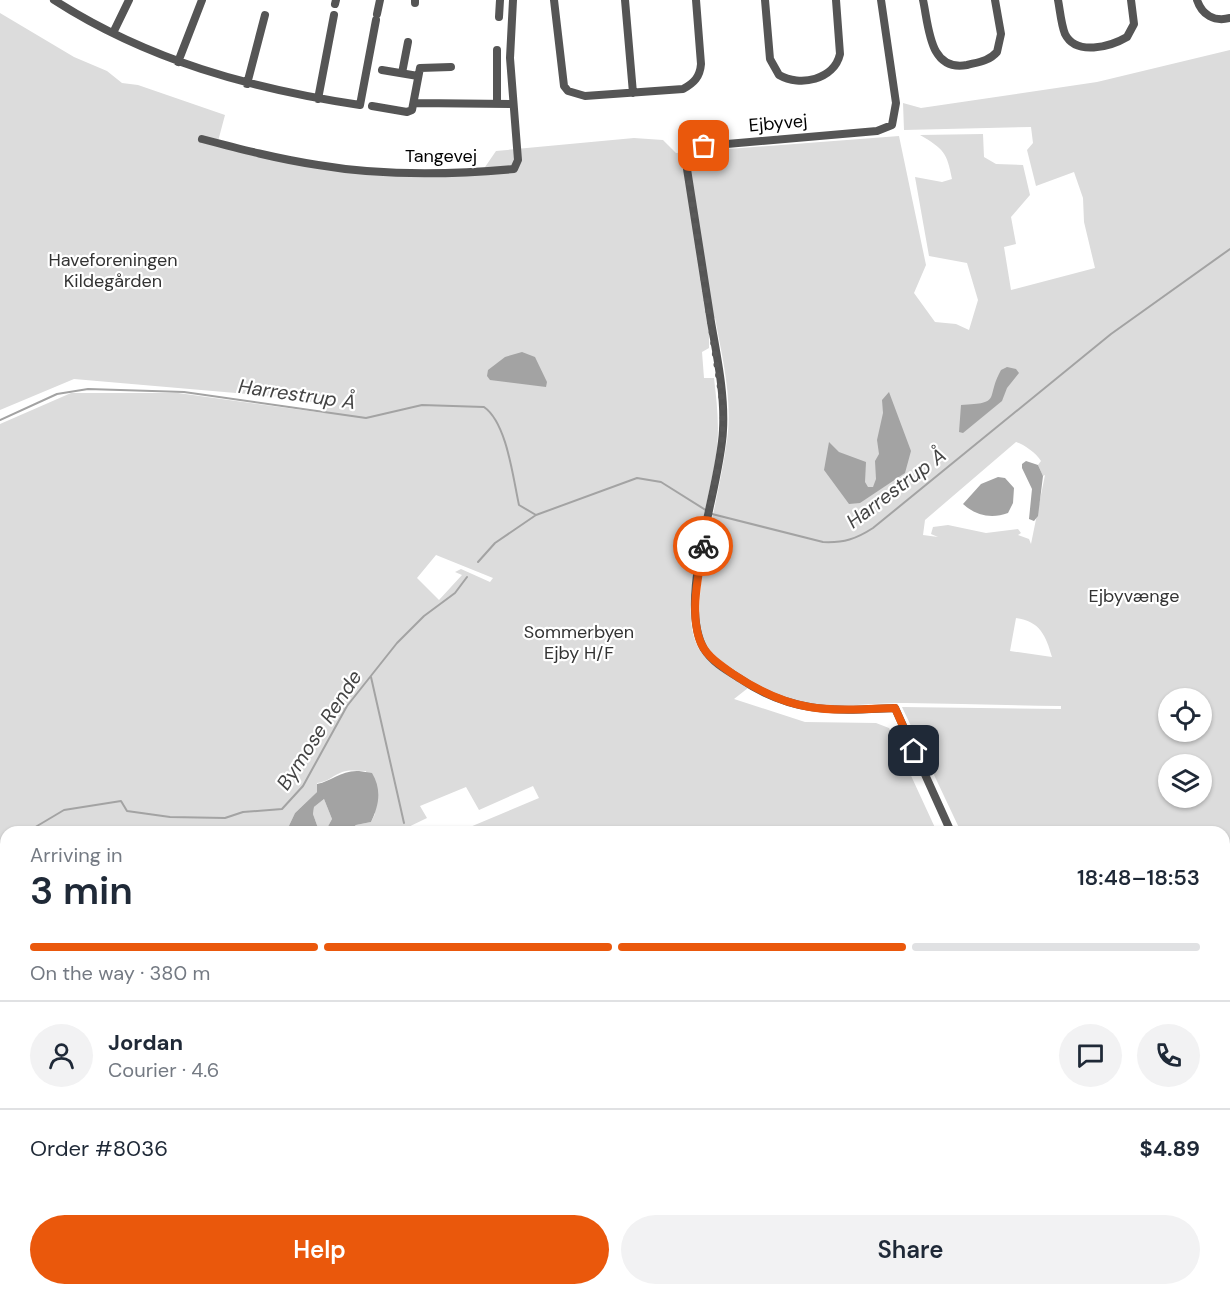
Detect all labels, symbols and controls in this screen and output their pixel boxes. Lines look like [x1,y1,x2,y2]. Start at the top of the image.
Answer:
street label: Ejbyvej [748,108,808,138]
pin [678,120,729,171]
icon: bag [687,129,720,162]
street label: Tangevej [405,144,477,168]
park label: Haveforeningen Kildegården [48,248,178,293]
water label: Harrestrup Å [237,373,357,415]
water label: Harrestrup Å [841,442,951,534]
courier [673,516,733,576]
icon: bike [687,530,720,563]
park label: Ejbyvænge [1089,584,1179,608]
park label: Sommerbyen Ejby H/F [524,620,634,665]
water label: Bymose Rende [271,665,367,795]
map controls [1158,688,1212,808]
button: locate [1158,688,1212,742]
pin [888,725,939,776]
icon: home [897,734,930,767]
button: layers [1158,754,1212,808]
text: Arriving in [30,842,122,868]
text: 18:48–18:53 [1077,863,1200,892]
text: 3 min [30,865,133,916]
text: On the way · 380 m [30,960,210,986]
button: person [30,1024,93,1087]
button: chat [1059,1024,1122,1087]
button: phone [1137,1024,1200,1087]
text: Jordan [108,1028,183,1057]
text: Courier · 4.6 [108,1057,219,1083]
text: Order #8036 [30,1134,168,1163]
text: $4.89 [1139,1134,1200,1163]
button: Help [30,1215,609,1284]
button: Share [621,1215,1200,1284]

